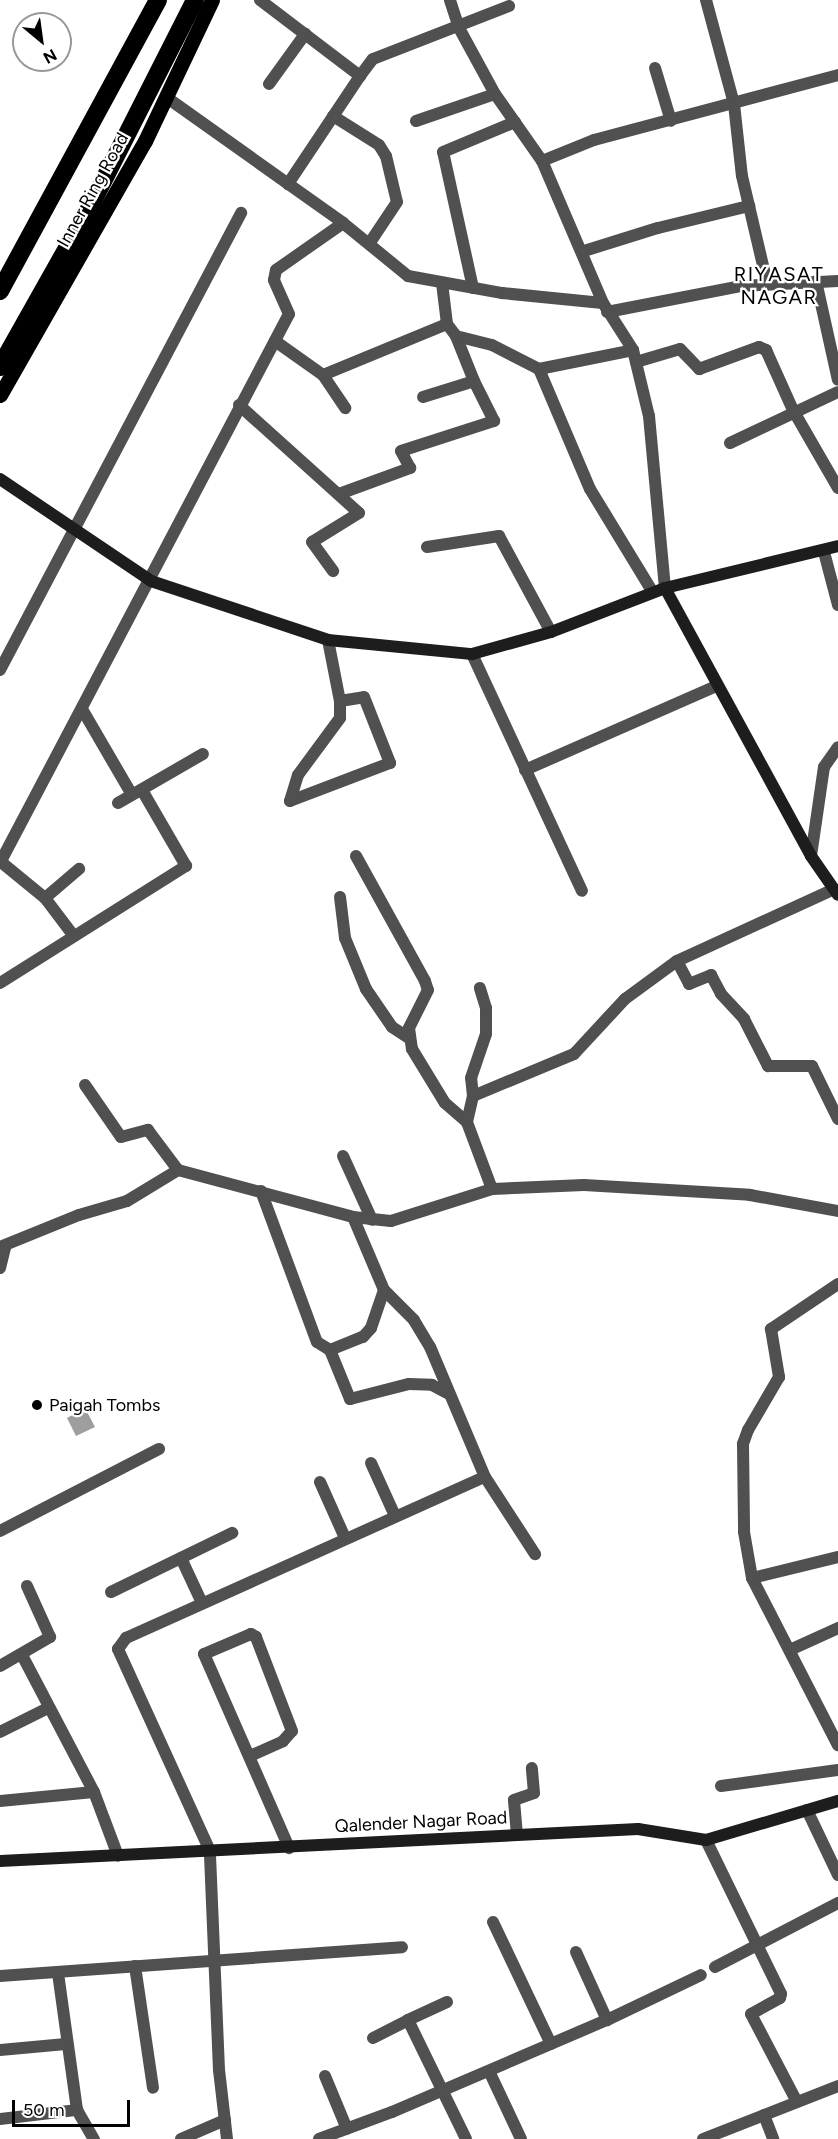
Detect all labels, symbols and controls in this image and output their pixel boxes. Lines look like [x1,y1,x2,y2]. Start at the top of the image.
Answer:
north arrow [12,12,72,72]
text: N [40,45,60,68]
street label: Inner Ring Road [53,129,133,251]
district label: RIYASAT NAGAR [734,262,824,309]
place label: Paigah Tombs [49,1394,160,1416]
marker: Paigah Tombs [30,1398,44,1412]
street label: Qalender Nagar Road [334,1807,508,1837]
scale bar [15,2088,134,2126]
text: 50 m [23,2099,65,2121]

